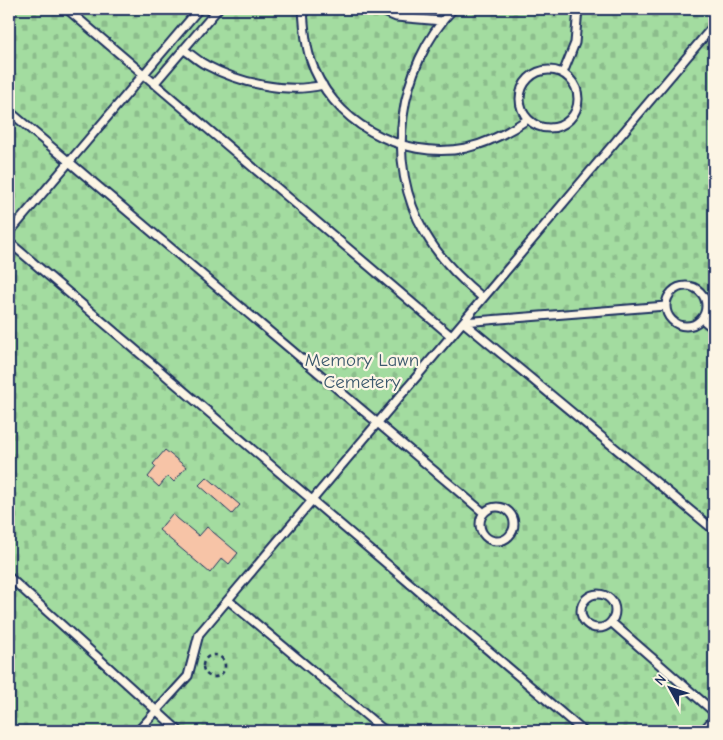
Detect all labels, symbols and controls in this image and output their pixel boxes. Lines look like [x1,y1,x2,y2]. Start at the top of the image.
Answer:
park label: Memory Lawn Cemetery [305,349,419,393]
north arrow [646,662,696,712]
text: N [651,671,670,689]

